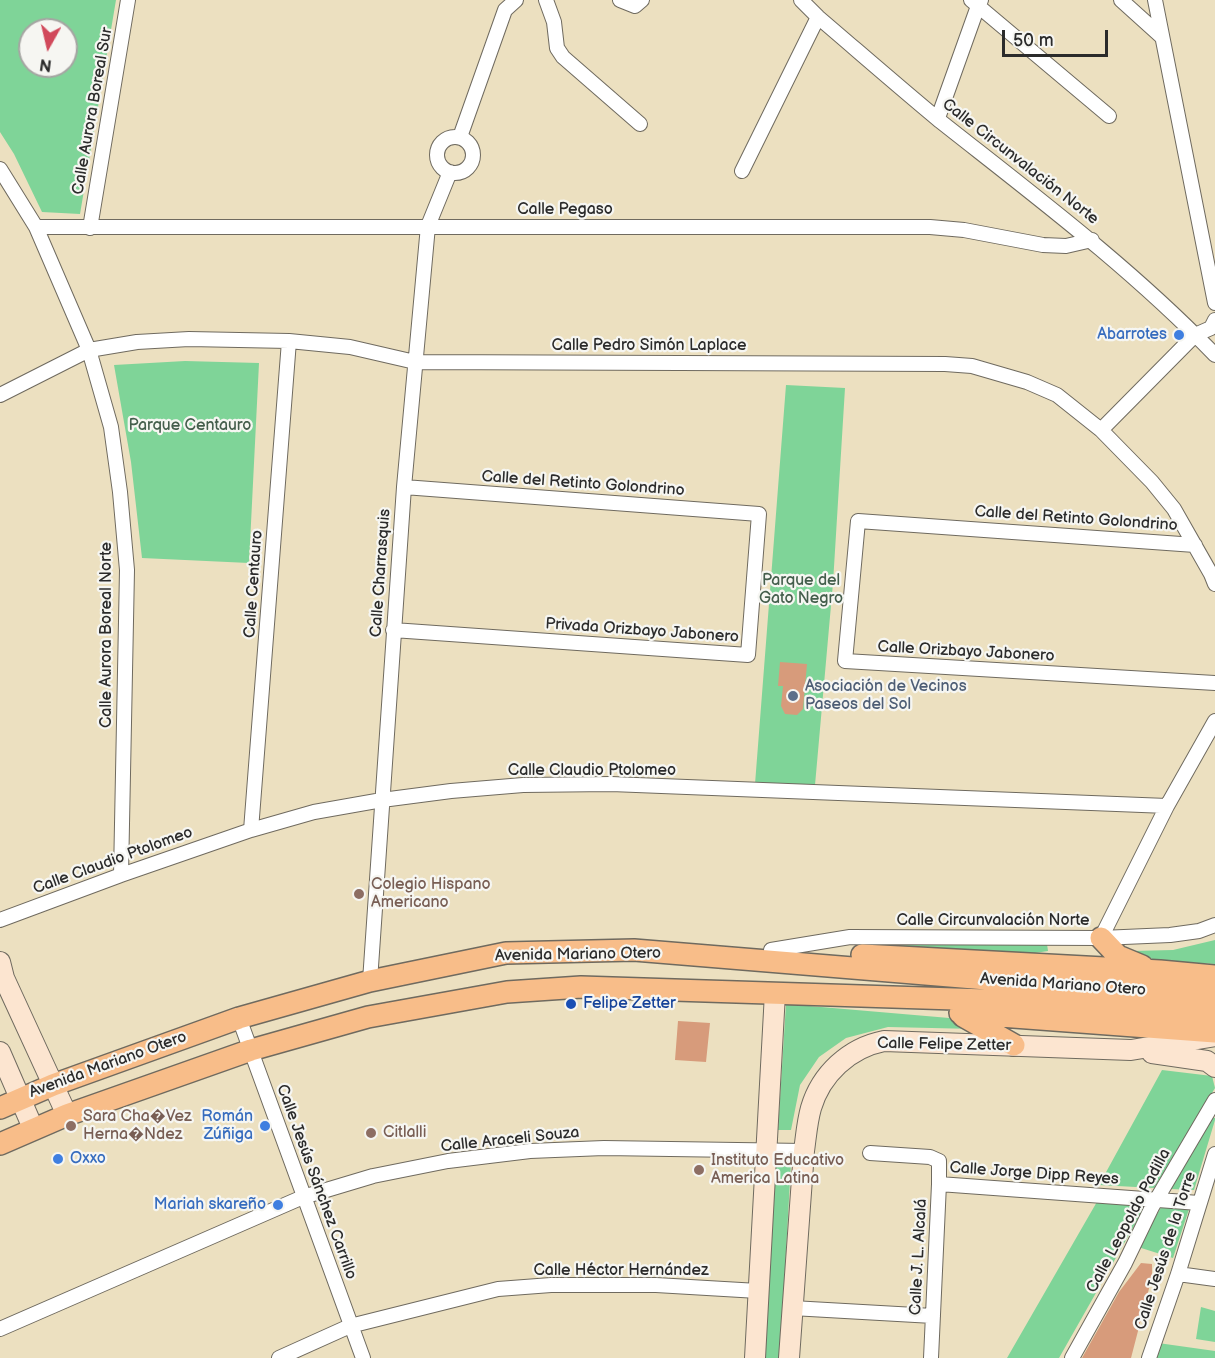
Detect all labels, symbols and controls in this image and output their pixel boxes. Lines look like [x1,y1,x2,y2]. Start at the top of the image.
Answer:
north arrow [18,18,78,78]
scale bar [1005,18,1112,56]
street label: Calle Aurora Boreal Sur [69,26,117,196]
text: 50 m [1013,30,1054,51]
text: N [38,54,53,75]
street label: Calle Circunvalación Norte [938,95,1102,229]
street label: Calle Pegaso [517,200,613,220]
place label: Abarrotes [1097,325,1167,345]
marker: Abarrotes [1172,328,1186,342]
street label: Calle Pedro Simón Laplace [552,336,746,356]
park label: Parque Centauro [129,416,251,436]
street label: Calle del Retinto Golondrino [481,467,685,501]
street label: Calle del Retinto Golondrino [974,502,1178,536]
street label: Calle Charrasquis [367,508,395,638]
street label: Calle Centauro [241,529,267,639]
street label: Calle Aurora Boreal Norte [97,542,117,728]
park label: Parque del Gato Negro [759,571,843,609]
street label: Privada Orizbayo Jabonero [545,615,739,647]
street label: Calle Orizbayo Jabonero [877,638,1055,666]
place label: Asociación de Vecinos Paseos del Sol [805,677,967,715]
marker: Asociación de Vecinos Paseos del Sol [786,689,800,703]
street label: Calle Claudio Ptolomeo [508,761,676,781]
street label: Calle Claudio Ptolomeo [31,823,195,899]
place label: Colegio Hispano Americano [371,875,491,913]
marker: Colegio Hispano Americano [352,887,366,901]
street label: Calle Circunvalación Norte [896,911,1090,931]
street label: Avenida Mariano Otero [495,944,661,966]
street label: Avenida Mariano Otero [979,970,1147,1000]
place label: Felipe Zetter [583,994,676,1014]
marker: Felipe Zetter [564,997,578,1011]
street label: Avenida Mariano Otero [27,1028,189,1102]
street label: Calle Felipe Zetter [877,1034,1011,1056]
street label: Calle Jesús Sánchez Carrillo [272,1082,360,1282]
place label: Sara Cha�Vez Herna�Ndez [83,1107,192,1145]
place label: Román Zúñiga [201,1107,253,1145]
marker: Sara Cha�Vez Herna�Ndez [64,1119,78,1133]
marker: Román Zúñiga [258,1119,272,1133]
place label: Citlalli [383,1123,426,1143]
street label: Calle Araceli Souza [440,1123,580,1157]
marker: Citlalli [364,1126,378,1140]
street label: Calle Leopoldo Padilla [1083,1146,1175,1296]
place label: Oxxo [70,1149,106,1169]
place label: Instituto Educativo America Latina [711,1151,844,1189]
marker: Oxxo [51,1152,65,1166]
street label: Calle Jorge Dipp Reyes [949,1159,1119,1189]
marker: Instituto Educativo America Latina [692,1163,706,1177]
street label: Calle Jesús de la Torre [1131,1169,1201,1333]
place label: Mariah skareño [154,1195,266,1215]
marker: Mariah skareño [271,1198,285,1212]
street label: Calle J. L. Alcalá [906,1198,932,1316]
street label: Calle Héctor Hernández [533,1261,709,1281]

